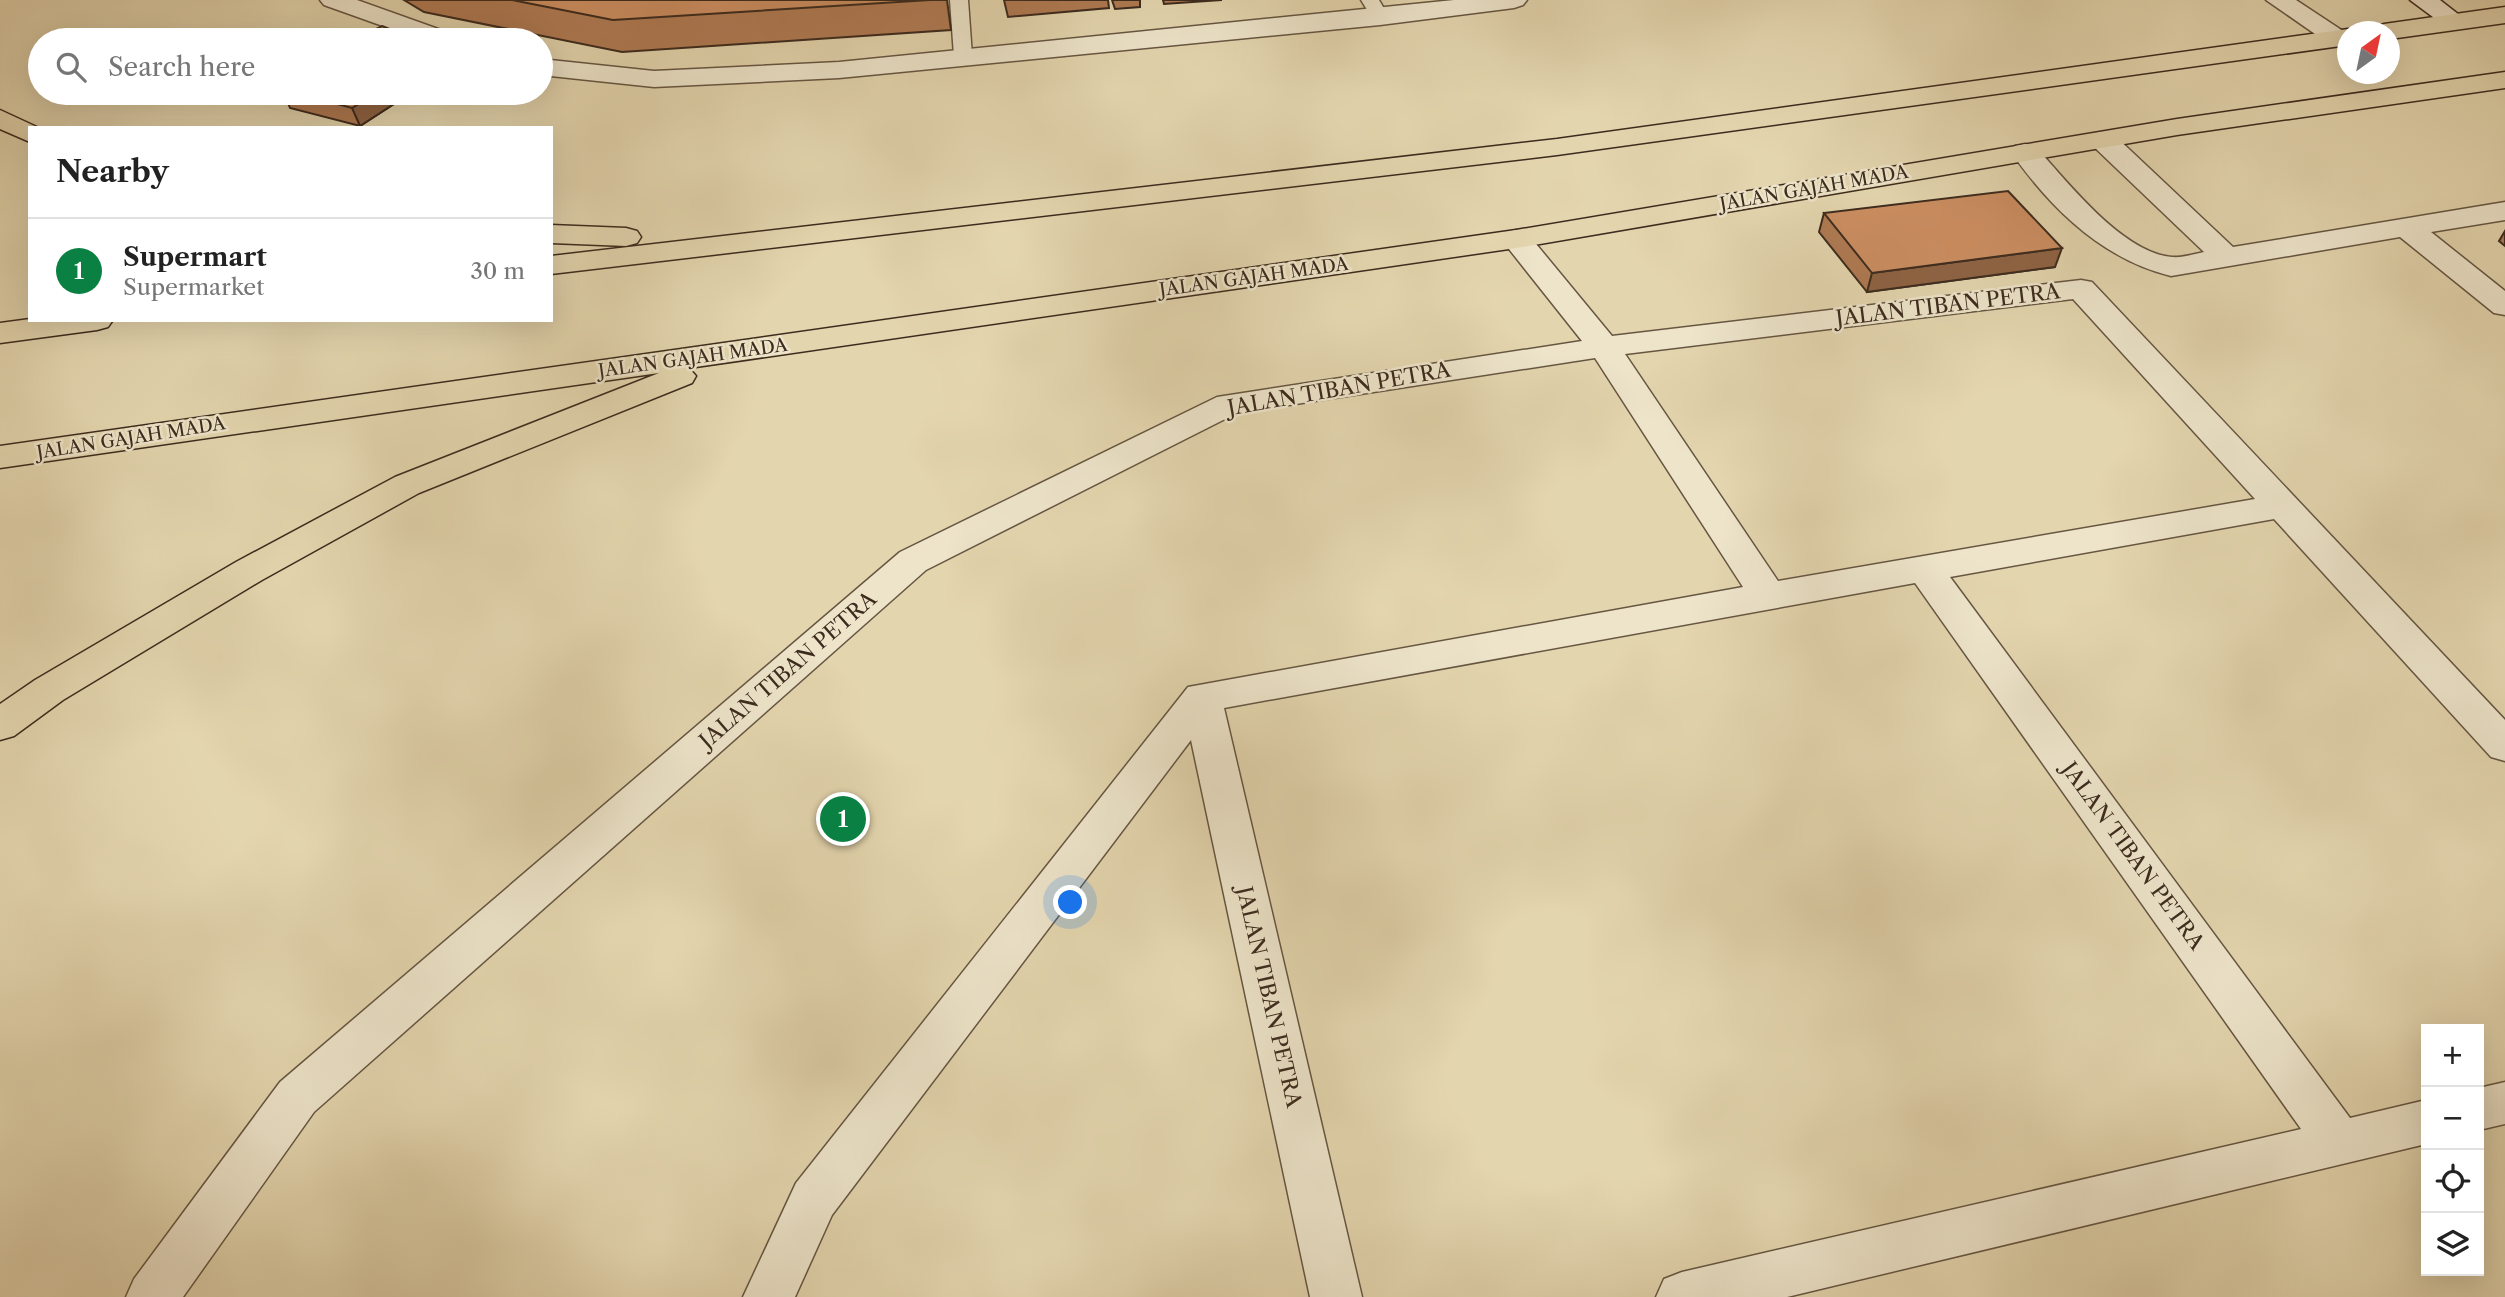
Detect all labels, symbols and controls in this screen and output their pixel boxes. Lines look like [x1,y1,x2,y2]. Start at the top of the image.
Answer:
north arrow [2337,21,2400,84]
search box [28,28,553,105]
icon: search [52,48,90,86]
text: Search here [108,51,255,83]
text: Nearby [56,153,169,190]
street label: JALAN GAJAH MADA [1715,160,1911,216]
text: Supermart [123,241,267,273]
street label: JALAN GAJAH MADA [1155,253,1351,302]
text: 1 [74,257,84,285]
text: 30 m [470,257,525,285]
text: Supermarket [123,273,264,301]
street label: JALAN TIBAN PETRA [1831,278,2062,331]
street label: JALAN GAJAH MADA [594,334,790,383]
street label: JALAN TIBAN PETRA [1223,357,1453,421]
street label: JALAN GAJAH MADA [32,412,228,464]
street label: JALAN TIBAN PETRA [692,586,881,755]
street label: JALAN TIBAN PETRA [2055,755,2210,955]
pin: 1 [820,793,866,845]
street label: JALAN TIBAN PETRA [1231,881,1307,1110]
your location [1053,885,1087,919]
map controls [2421,1024,2484,1276]
button: + [2421,1024,2484,1087]
button: − [2421,1087,2484,1150]
button: locate [2421,1150,2484,1213]
button: layers [2421,1213,2484,1276]

